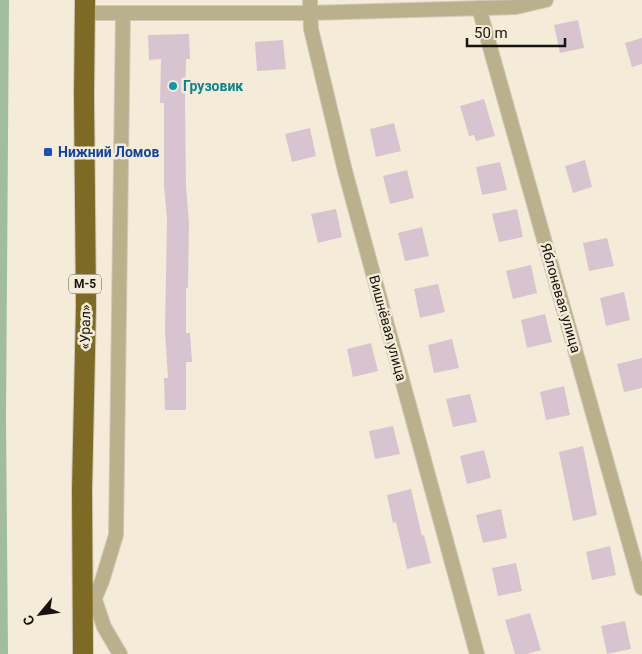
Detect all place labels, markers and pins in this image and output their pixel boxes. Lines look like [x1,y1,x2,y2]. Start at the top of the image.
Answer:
place label: Грузовик [183,78,243,94]
marker: Грузовик [167,80,179,92]
place label: Нижний Ломов [58,144,159,160]
marker: Нижний Ломов [42,146,54,158]

